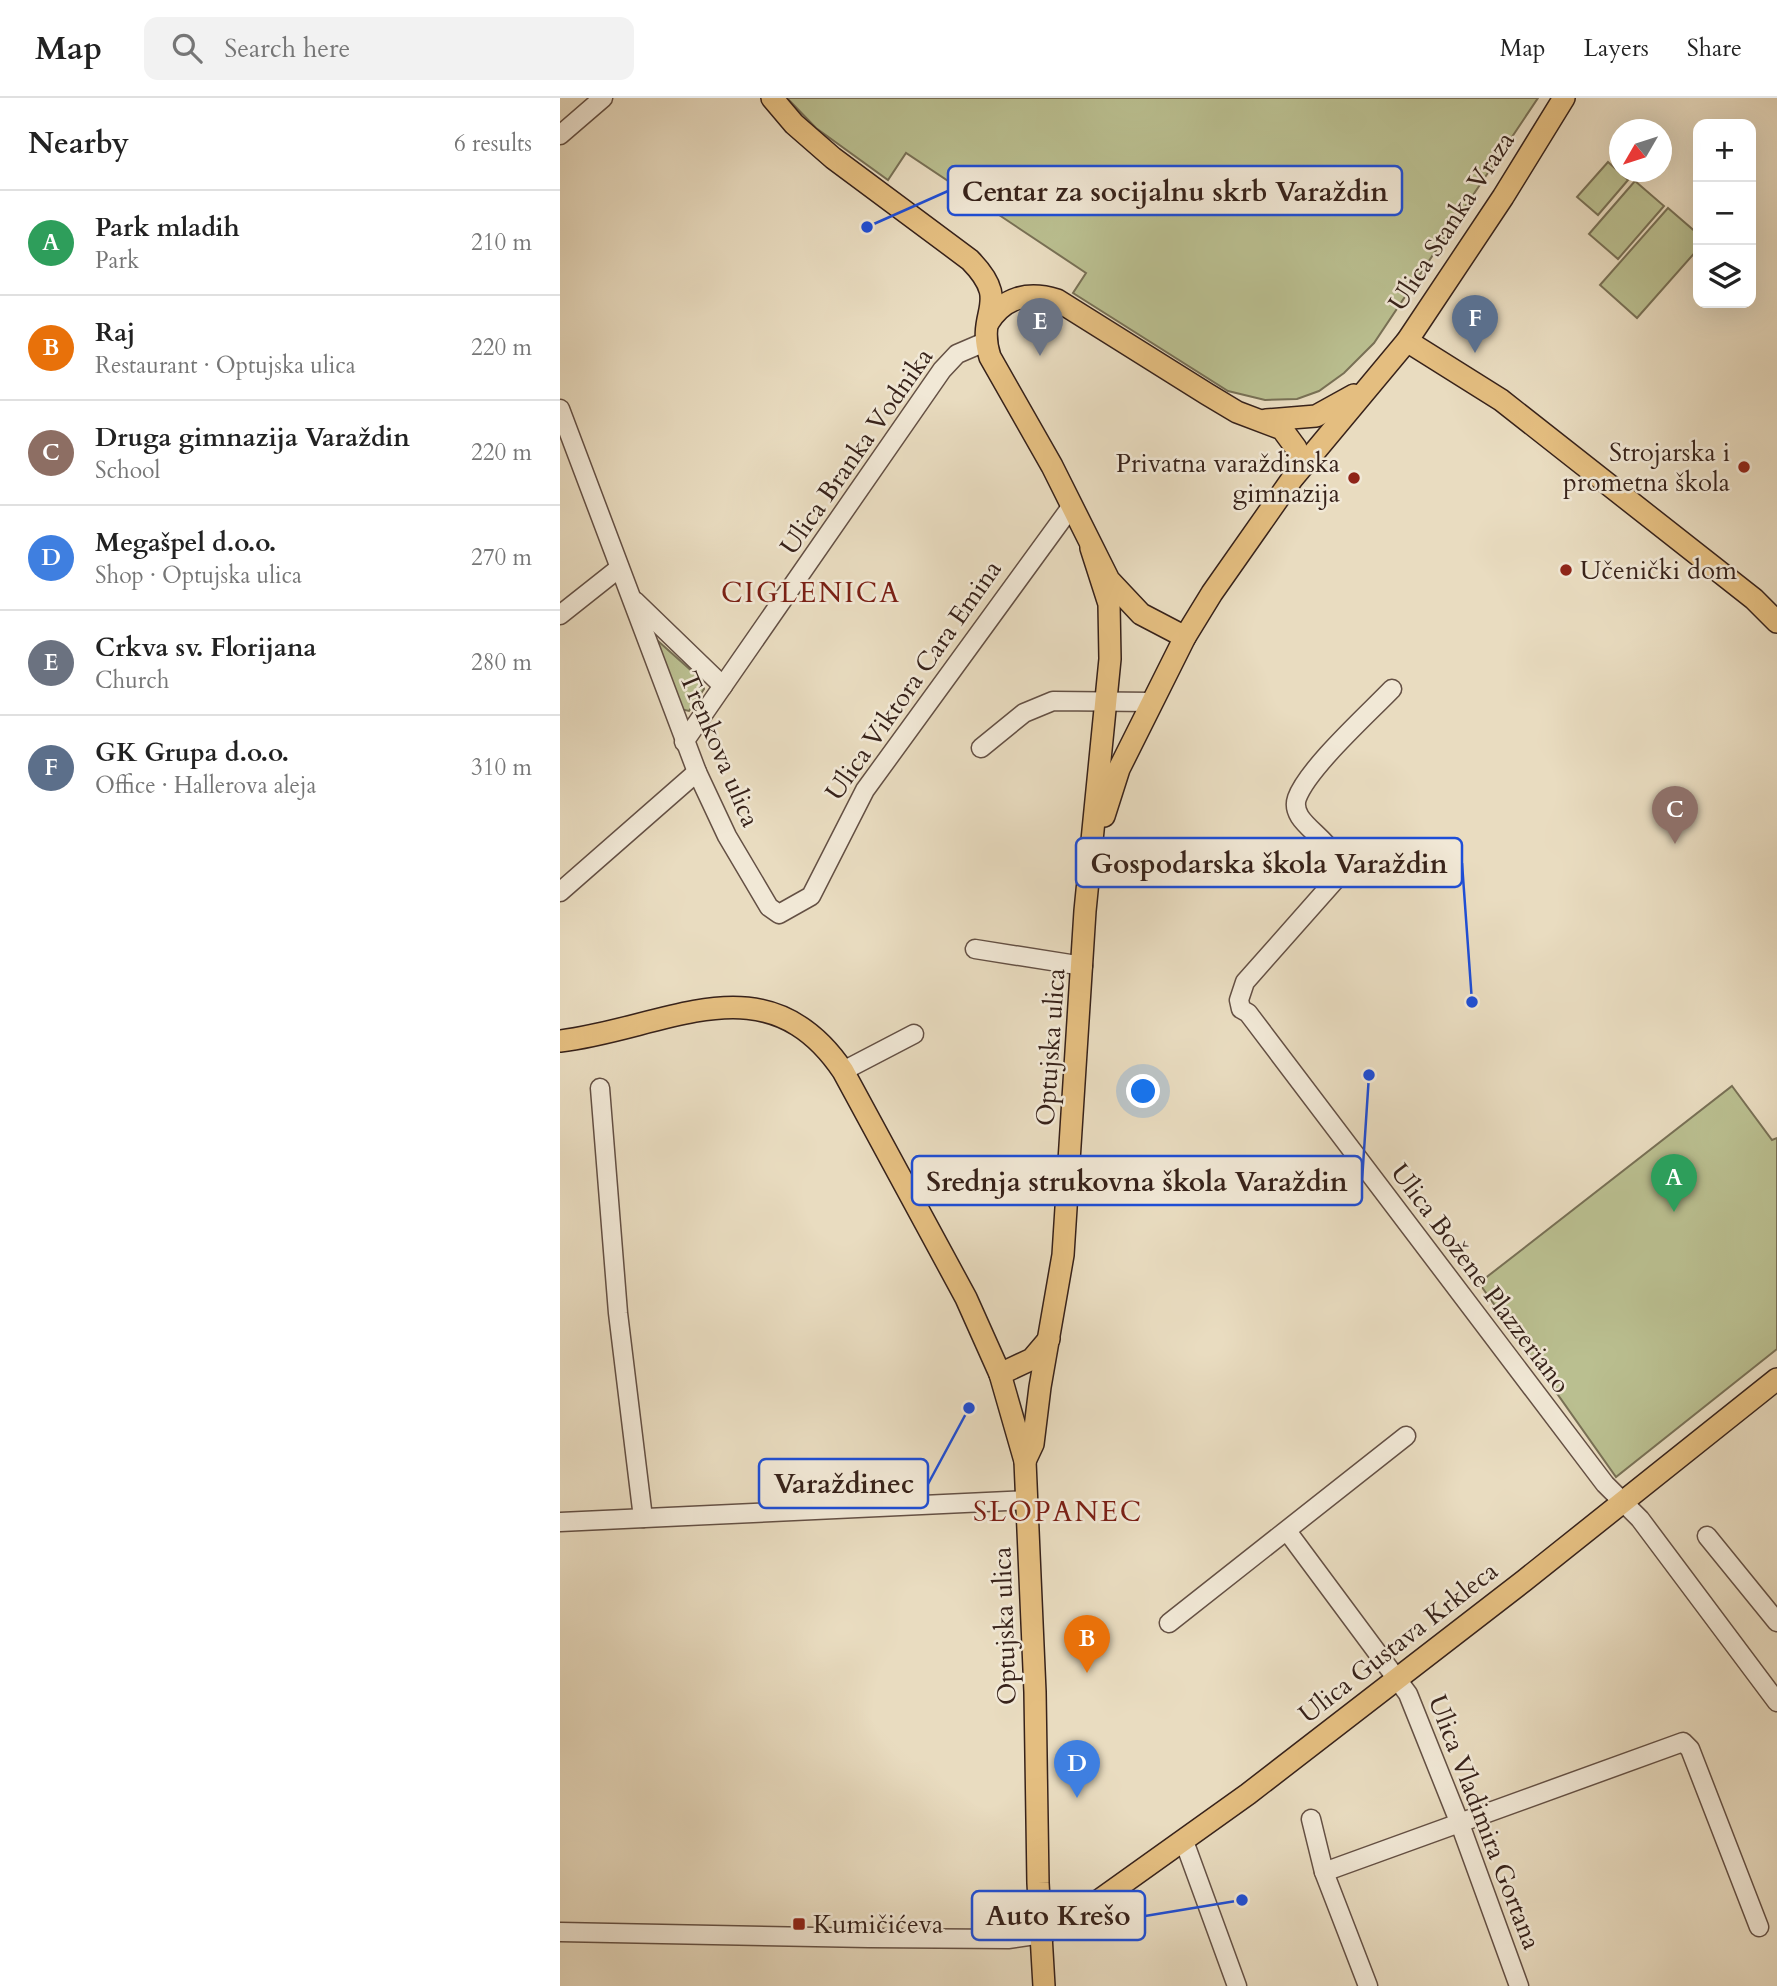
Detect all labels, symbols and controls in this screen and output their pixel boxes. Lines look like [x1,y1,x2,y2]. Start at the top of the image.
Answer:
search box [144,17,634,80]
text: Map [35,26,102,71]
icon: search [168,29,206,67]
text: Search here [224,31,350,66]
text: Map [1500,32,1546,65]
text: Layers [1584,32,1649,65]
text: Share [1687,32,1742,65]
north arrow [1609,119,1672,182]
map controls [1693,119,1756,308]
button: + [1693,119,1756,182]
text: Nearby [28,123,129,164]
street label: Ulica Stanka Vraza [1380,125,1523,318]
text: 6 results [454,128,532,159]
callout: Centar za socijalnu skrb Varaždin [948,166,1402,215]
text: Centar za socijalnu skrb Varaždin [962,173,1388,211]
button: − [1693,182,1756,245]
text: Park mladih [95,210,240,245]
text: A [42,227,60,258]
text: 210 m [471,227,532,258]
text: Park [95,245,139,276]
button: layers [1693,245,1756,308]
pin: F [1452,295,1498,353]
pin: E [1017,298,1063,356]
text: Raj [95,315,135,350]
text: B [43,332,59,363]
text: 220 m [471,332,532,363]
street label: Ulica Branka Vodnika [772,341,941,562]
text: Restaurant · Optujska ulica [95,350,356,381]
text: Druga gimnazija Varaždin [95,420,410,455]
place label: Strojarska i prometna škola [1563,435,1730,500]
text: C [42,437,60,468]
text: 220 m [471,437,532,468]
place label: Privatna varaždinska gimnazija [1116,446,1340,511]
text: School [95,455,160,486]
marker: Strojarska i prometna škola [1736,459,1752,475]
marker: Privatna varaždinska gimnazija [1346,470,1362,486]
text: Megašpel d.o.o. [95,525,276,560]
text: D [41,542,61,573]
text: 270 m [471,542,532,573]
street label: Ulica Viktora Cara Emina [817,553,1010,807]
place label: Učenički dom [1580,553,1737,588]
text: Shop · Optujska ulica [95,560,302,591]
marker: Učenički dom [1558,562,1574,578]
district label: CIGLENICA [721,574,901,612]
text: Crkva sv. Florijana [95,630,317,665]
text: E [44,647,58,678]
text: 280 m [471,647,532,678]
text: Church [95,665,169,696]
street label: Trenkova ulica [671,666,768,832]
text: GK Grupa d.o.o. [95,735,289,770]
text: F [44,752,58,783]
text: 310 m [471,752,532,783]
text: Office · Hallerova aleja [95,770,316,801]
pin: C [1652,786,1698,844]
callout: Gospodarska škola Varaždin [1076,838,1462,887]
text: Gospodarska škola Varaždin [1090,845,1448,883]
street label: Optujska ulica [1028,967,1073,1127]
your location [1126,1074,1160,1108]
pin: A [1651,1154,1697,1212]
callout: Srednja strukovna škola Varaždin [912,1156,1362,1205]
street label: Ulica Božene Plazzeriano [1383,1156,1579,1400]
text: Srednja strukovna škola Varaždin [926,1163,1348,1201]
callout: Varaždinec [759,1459,928,1508]
text: Varaždinec [774,1465,914,1503]
district label: SLOPANEC [973,1493,1143,1531]
street label: Optujska ulica [984,1546,1025,1706]
street label: Ulica Gustava Krkleca [1291,1554,1505,1731]
pin: B [1064,1615,1110,1673]
street label: Ulica Vladimira Gortana [1420,1690,1549,1954]
pin: D [1054,1740,1100,1798]
callout: Auto Krešo [972,1891,1145,1940]
text: Auto Krešo [985,1897,1131,1935]
place label: Kumičićeva [813,1907,943,1942]
marker: Kumičićeva [791,1916,807,1932]

